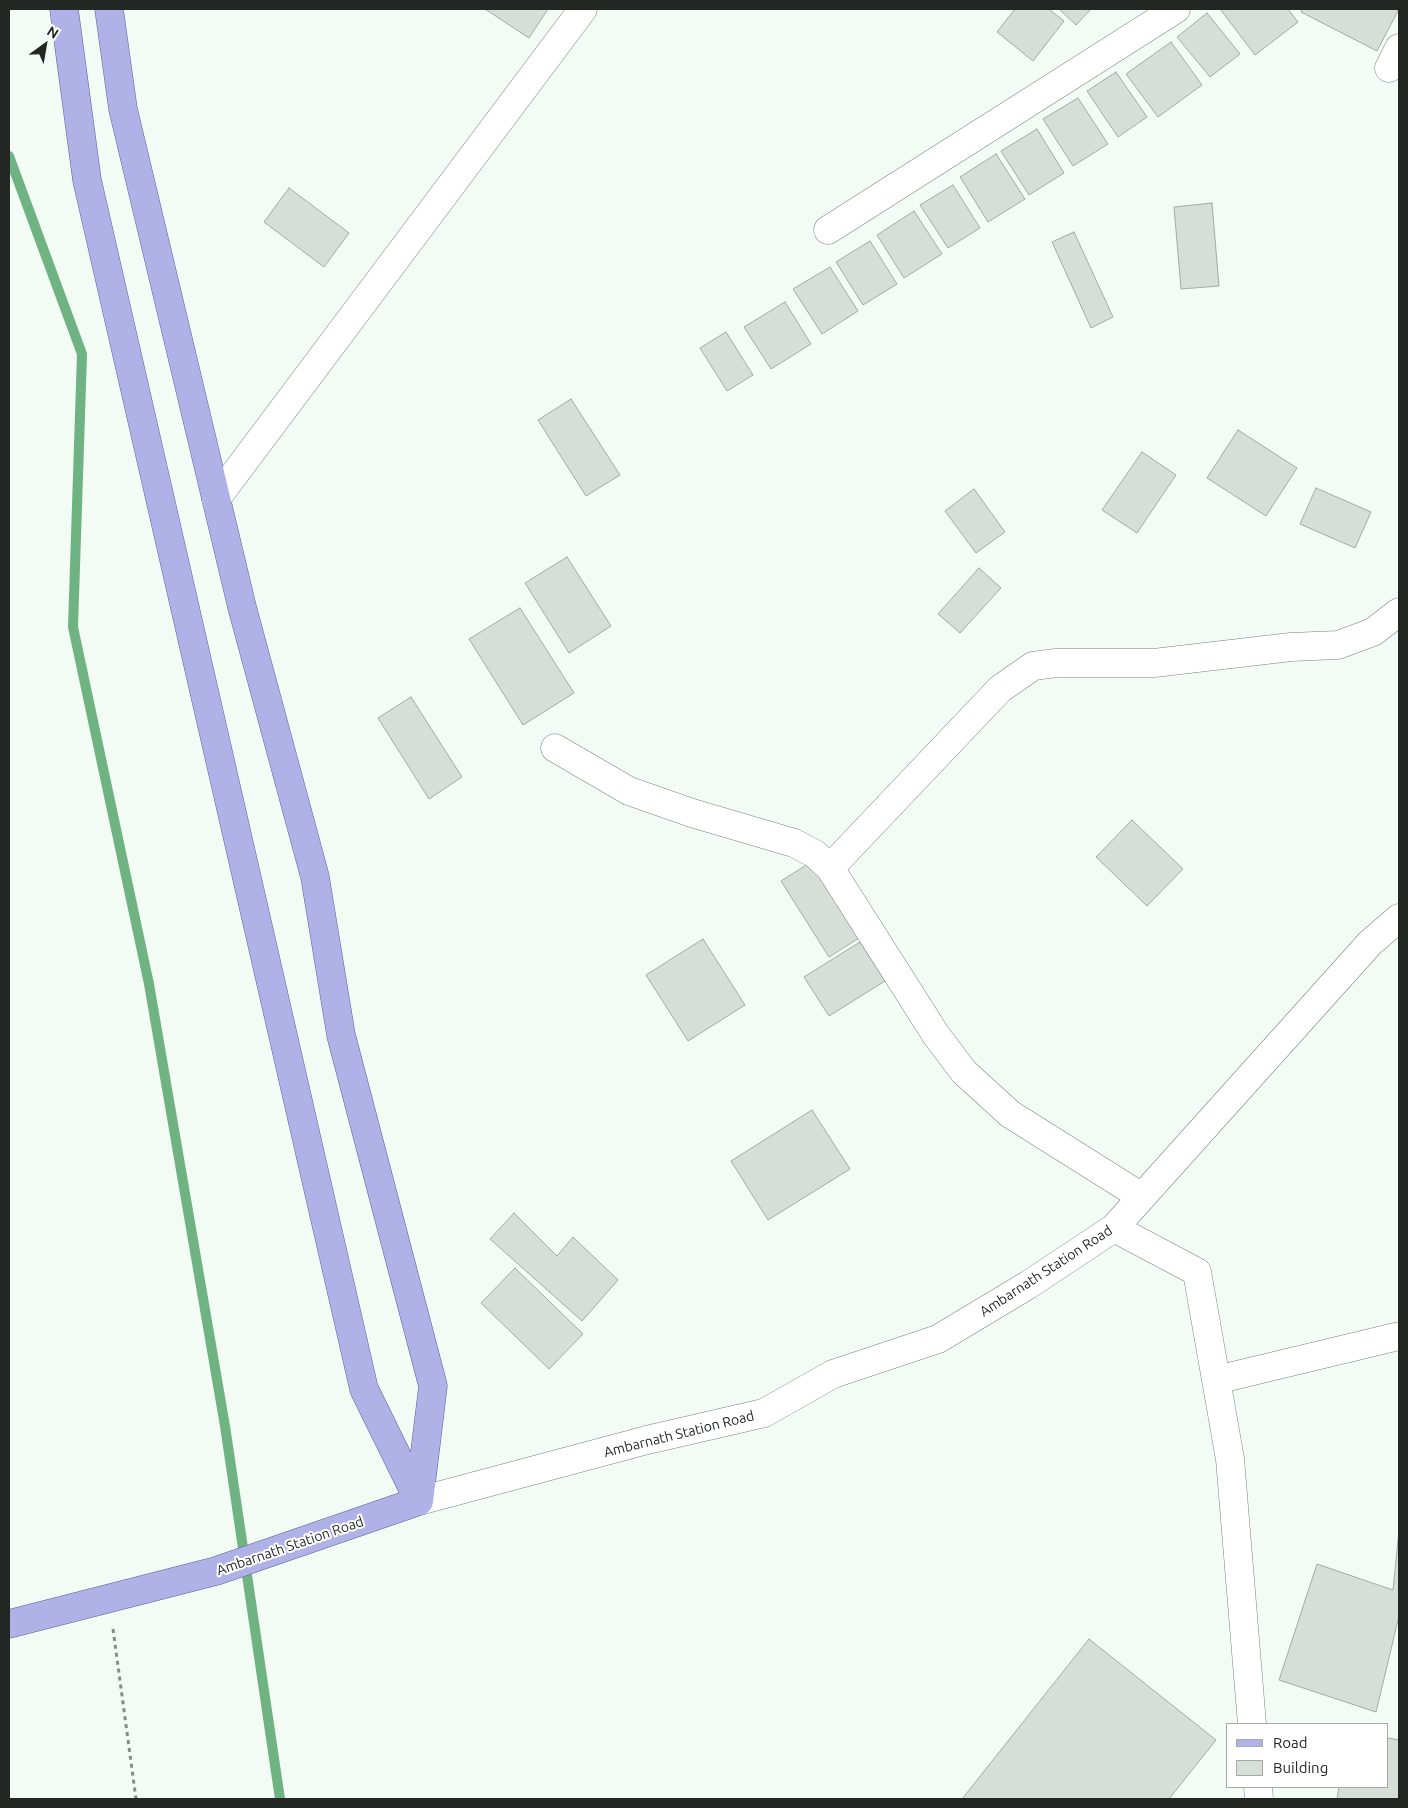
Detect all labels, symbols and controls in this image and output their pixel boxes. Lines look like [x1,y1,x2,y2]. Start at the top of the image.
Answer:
north arrow [20,20,70,70]
text: N [44,23,62,42]
street label: Ambarnath Station Road [977,1222,1115,1320]
street label: Ambarnath Station Road [602,1407,756,1461]
street label: Ambarnath Station Road [214,1513,366,1579]
legend [1226,1723,1388,1788]
text: Road [1273,1734,1308,1751]
text: Building [1273,1759,1328,1776]

